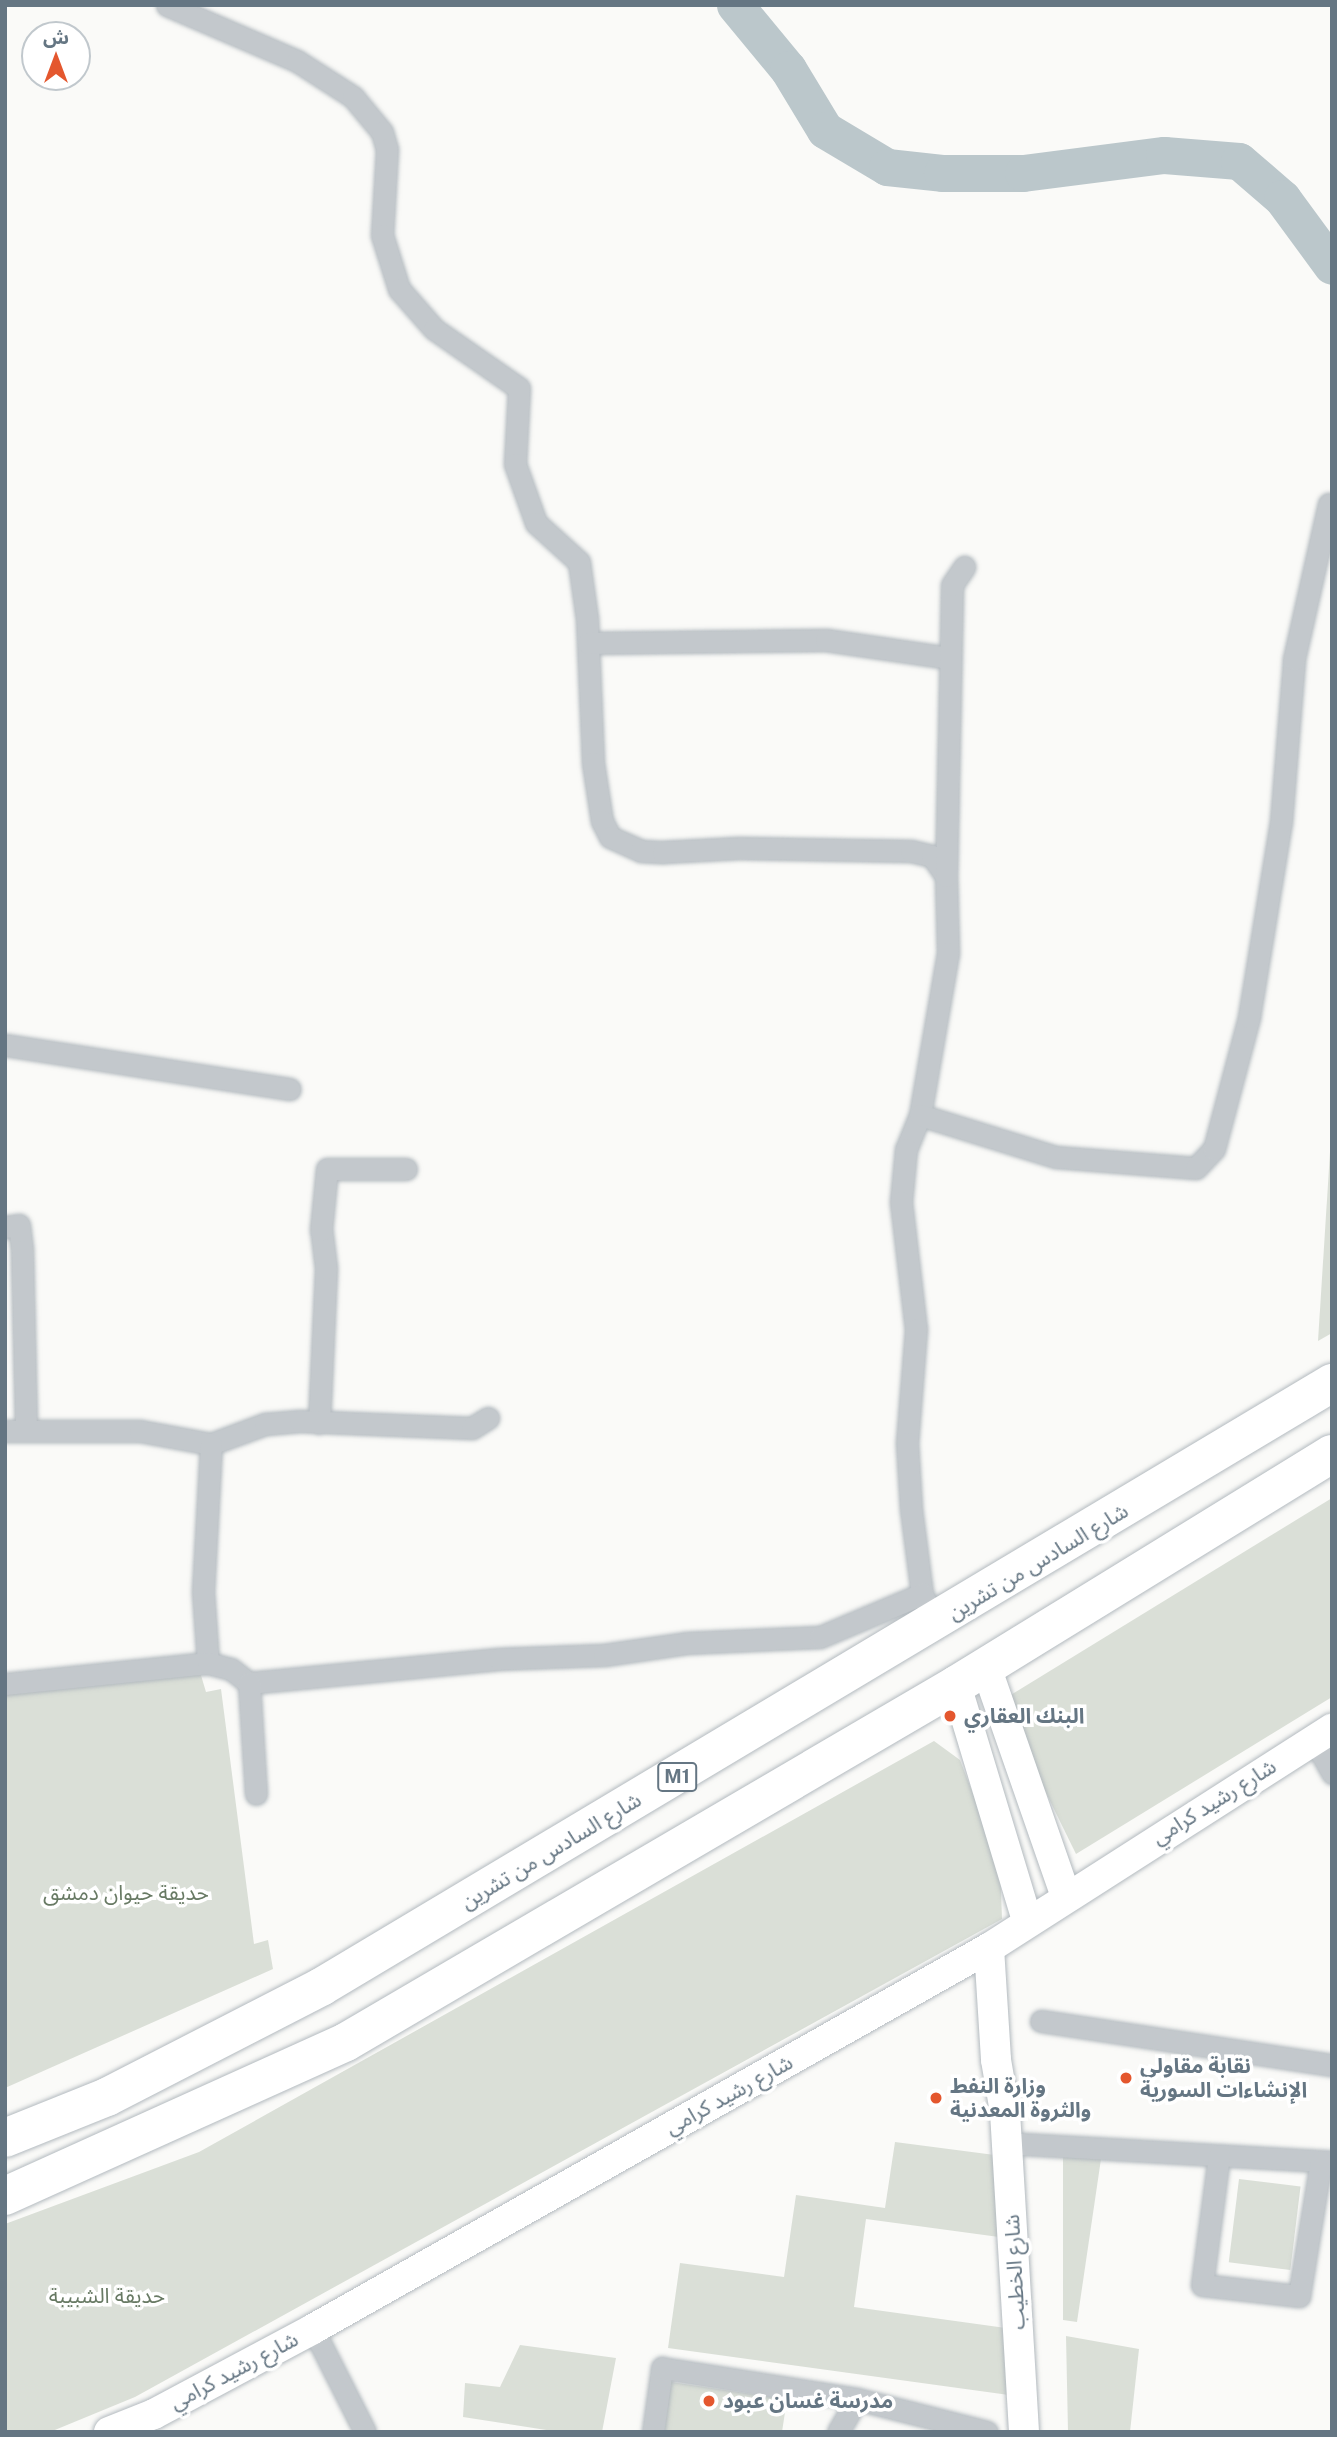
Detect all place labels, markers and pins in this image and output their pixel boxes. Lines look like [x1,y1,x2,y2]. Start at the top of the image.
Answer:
place label: البنك العقاري [964,1703,1084,1729]
marker: البنك العقاري [942,1708,958,1724]
place label: نقابة مقاولي الإنشاءات السورية [1140,2053,1307,2103]
marker: نقابة مقاولي الإنشاءات السورية [1118,2070,1134,2086]
place label: وزارة النفط والثروة المعدنية [950,2073,1091,2123]
marker: وزارة النفط والثروة المعدنية [928,2090,944,2106]
place label: مدرسة غسان عبود [723,2388,893,2414]
marker: مدرسة غسان عبود [701,2393,717,2409]

